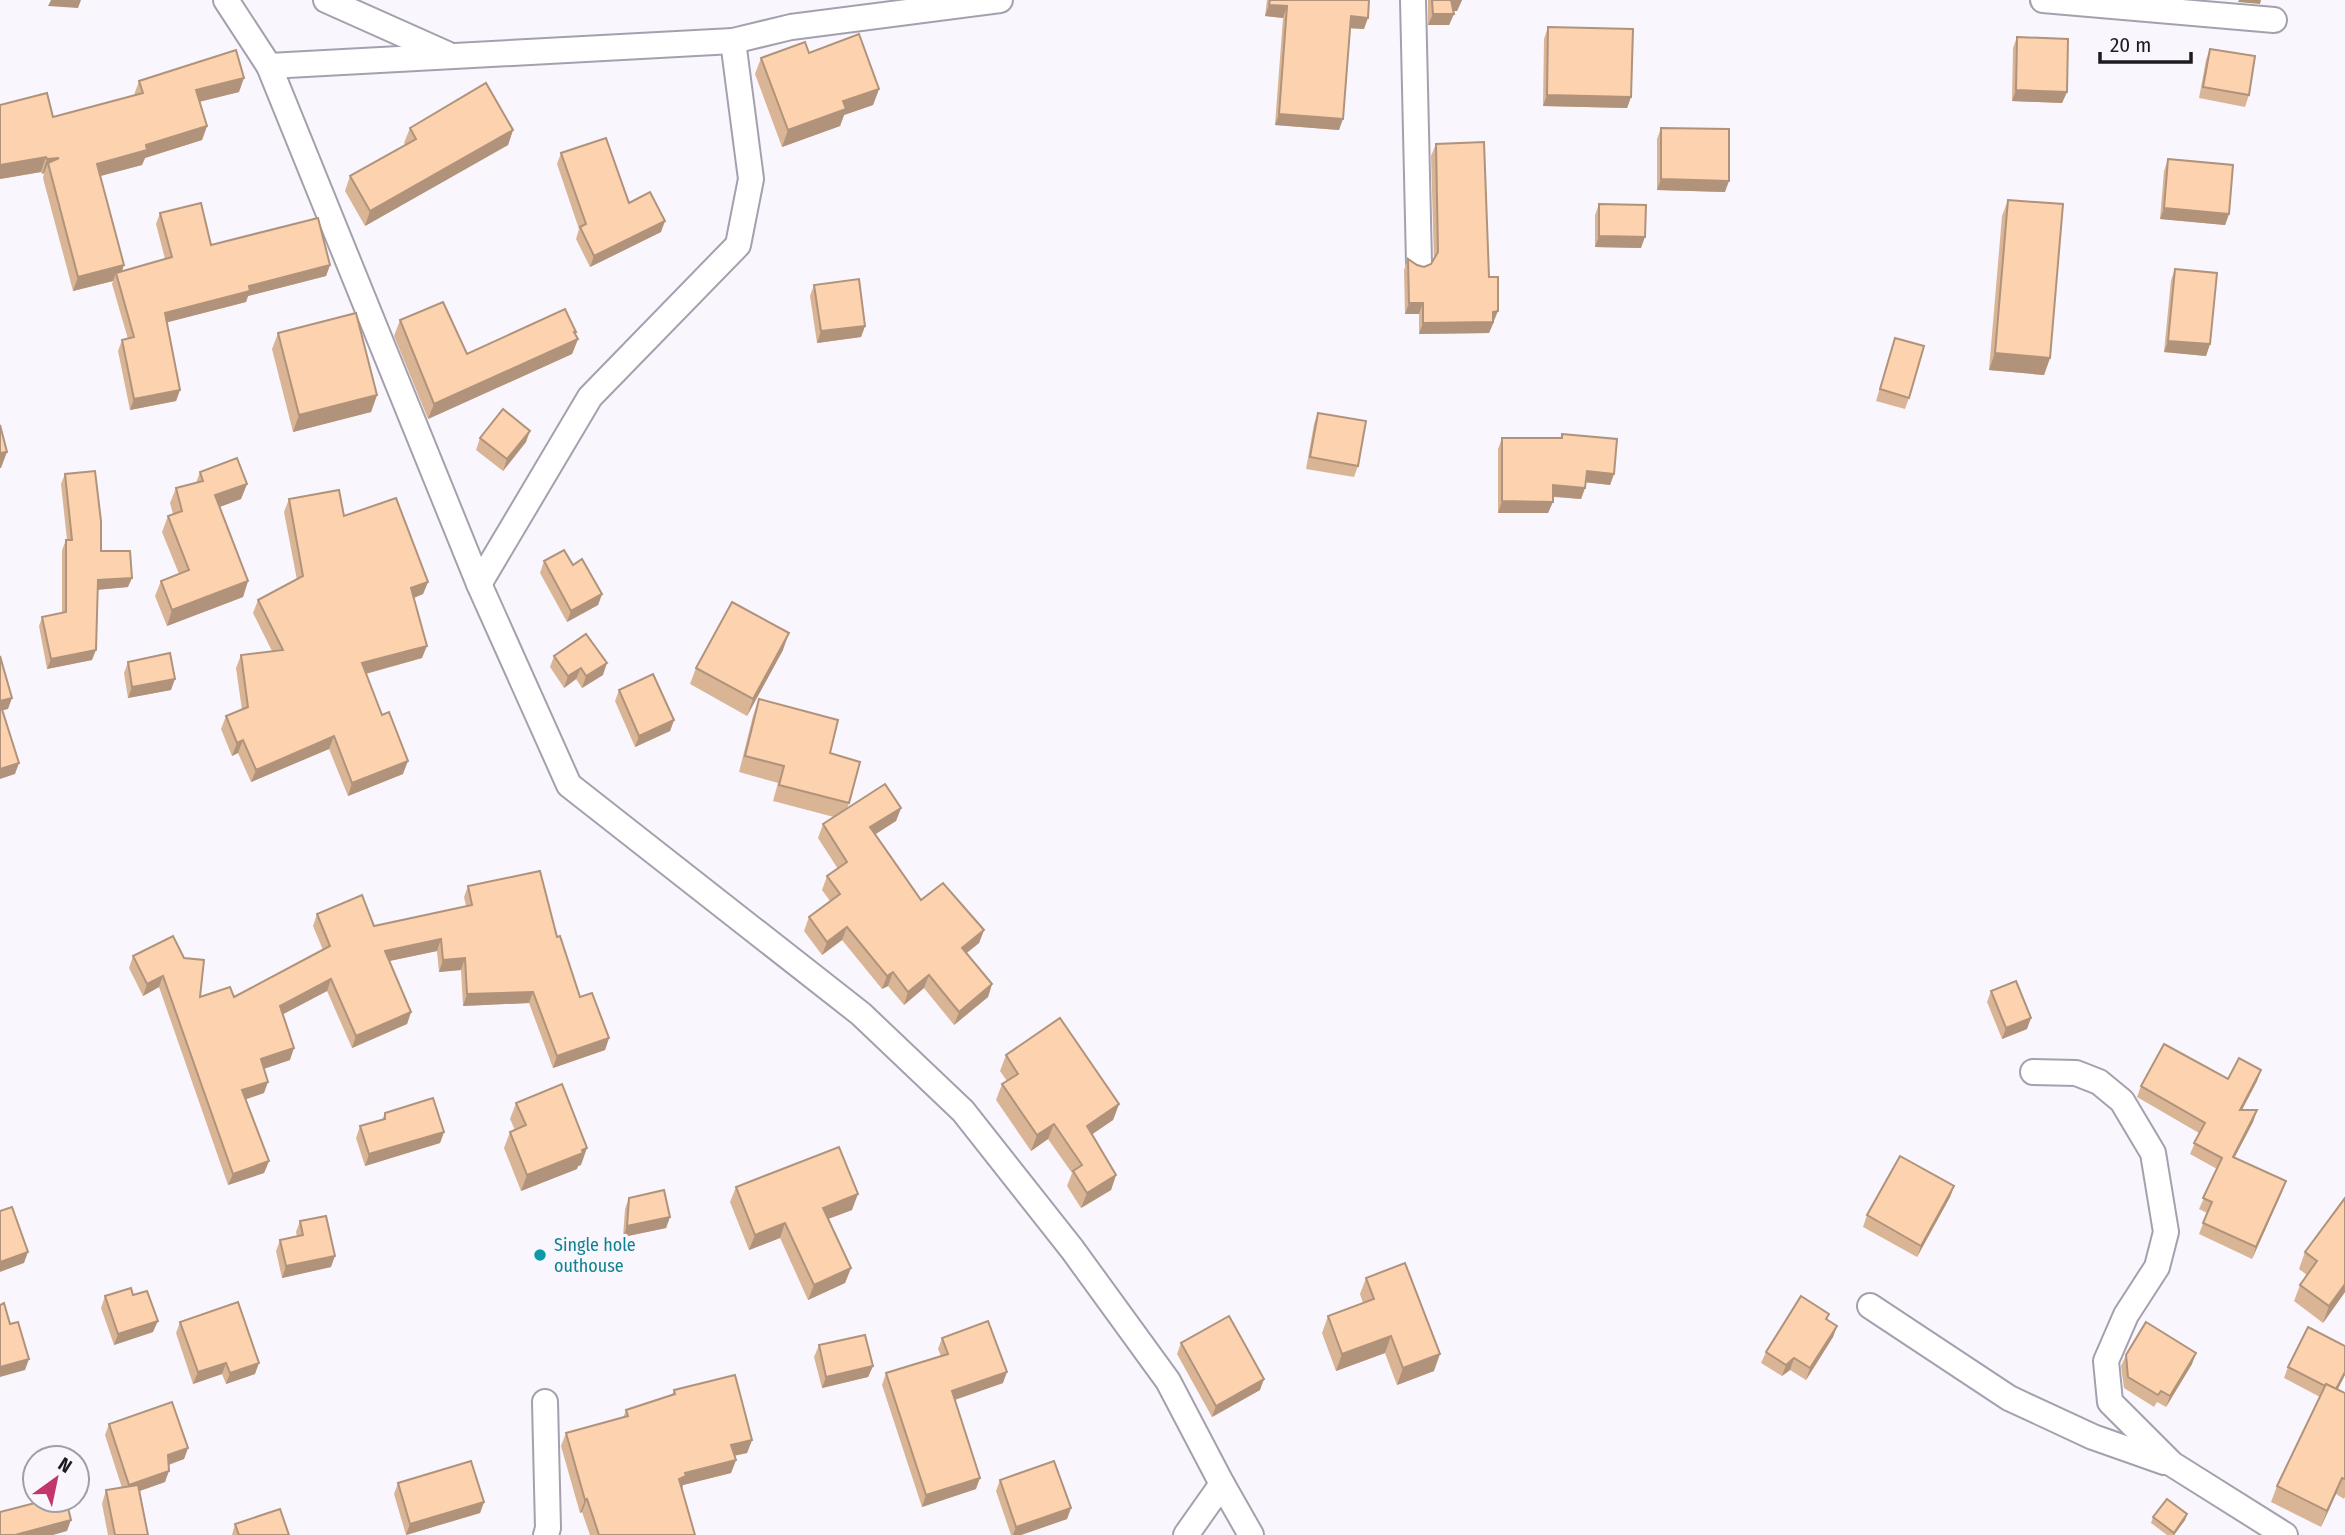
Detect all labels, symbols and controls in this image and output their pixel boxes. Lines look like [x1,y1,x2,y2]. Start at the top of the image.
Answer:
scale bar [2100,21,2191,65]
text: 20 m [2110,32,2151,58]
place label: Single hole outhouse [554,1234,636,1277]
marker: Single hole outhouse [532,1247,548,1263]
north arrow [21,1444,91,1514]
text: N [54,1452,76,1478]

